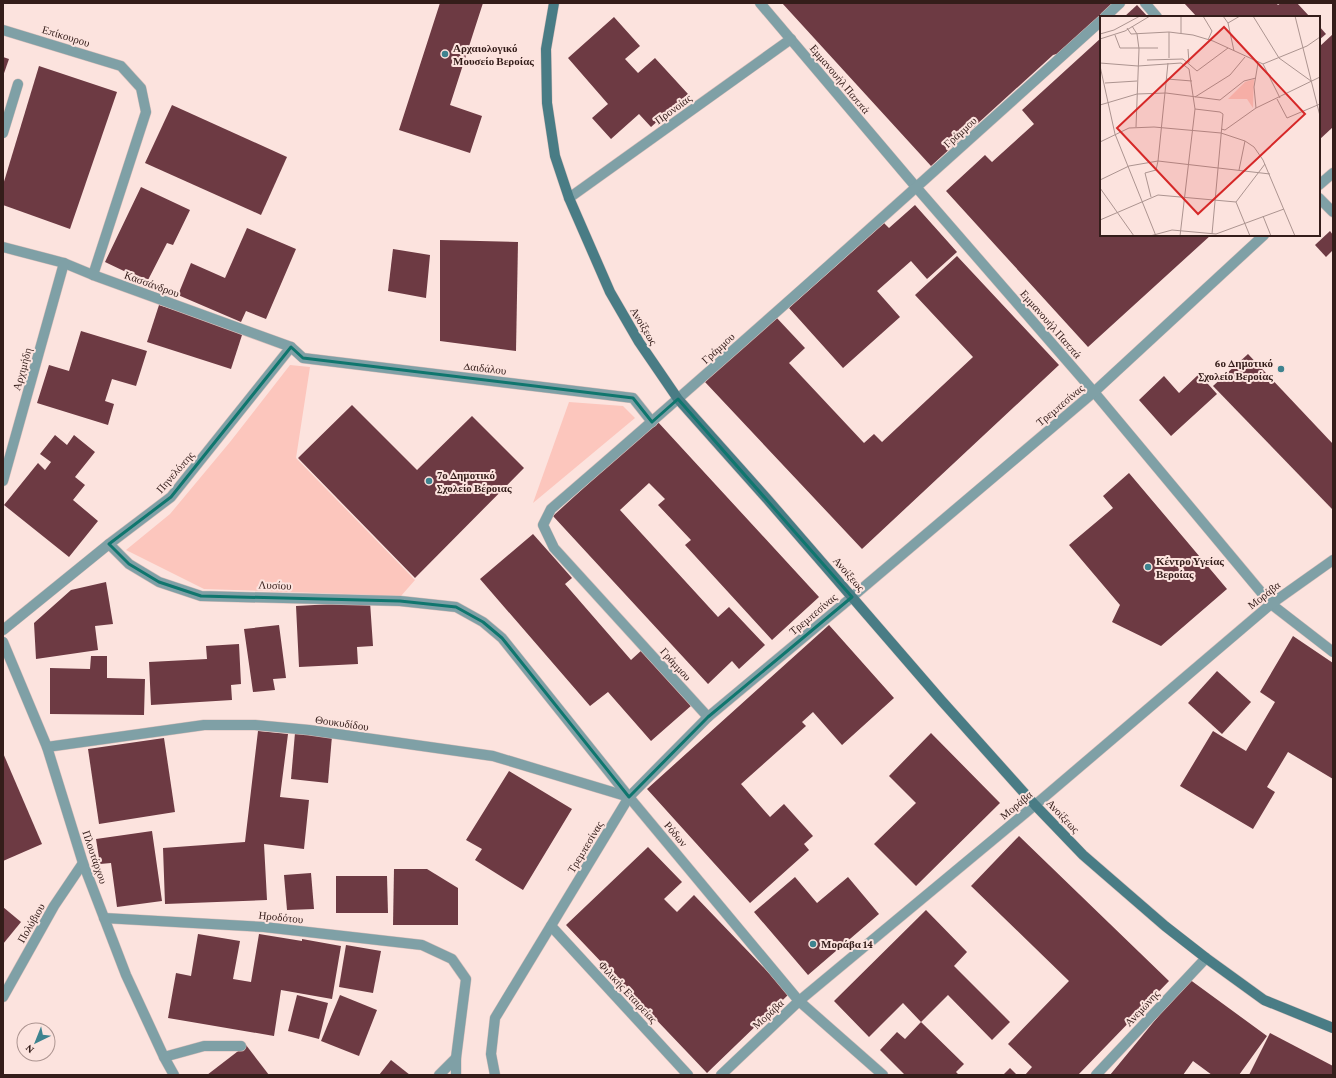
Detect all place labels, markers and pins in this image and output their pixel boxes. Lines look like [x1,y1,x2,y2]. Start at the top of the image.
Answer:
place label: Αρχαιολογικό Μουσείο Βεροίας [453,42,534,68]
marker: Αρχαιολογικό Μουσείο Βεροίας [440,49,450,59]
place label: 6ο Δημοτικό Σχολείο Βεροίας [1198,357,1273,383]
marker: 6ο Δημοτικό Σχολείο Βεροίας [1276,364,1286,374]
place label: 7ο Δημοτικό Σχολείο Βέροιας [437,469,512,495]
marker: 7ο Δημοτικό Σχολείο Βέροιας [424,476,434,486]
place label: Κέντρο Υγείας Βεροίας [1156,555,1224,581]
marker: Κέντρο Υγείας Βεροίας [1143,562,1153,572]
place label: Μοράβα 14 [821,938,873,950]
marker: Μοράβα 14 [808,939,818,949]

